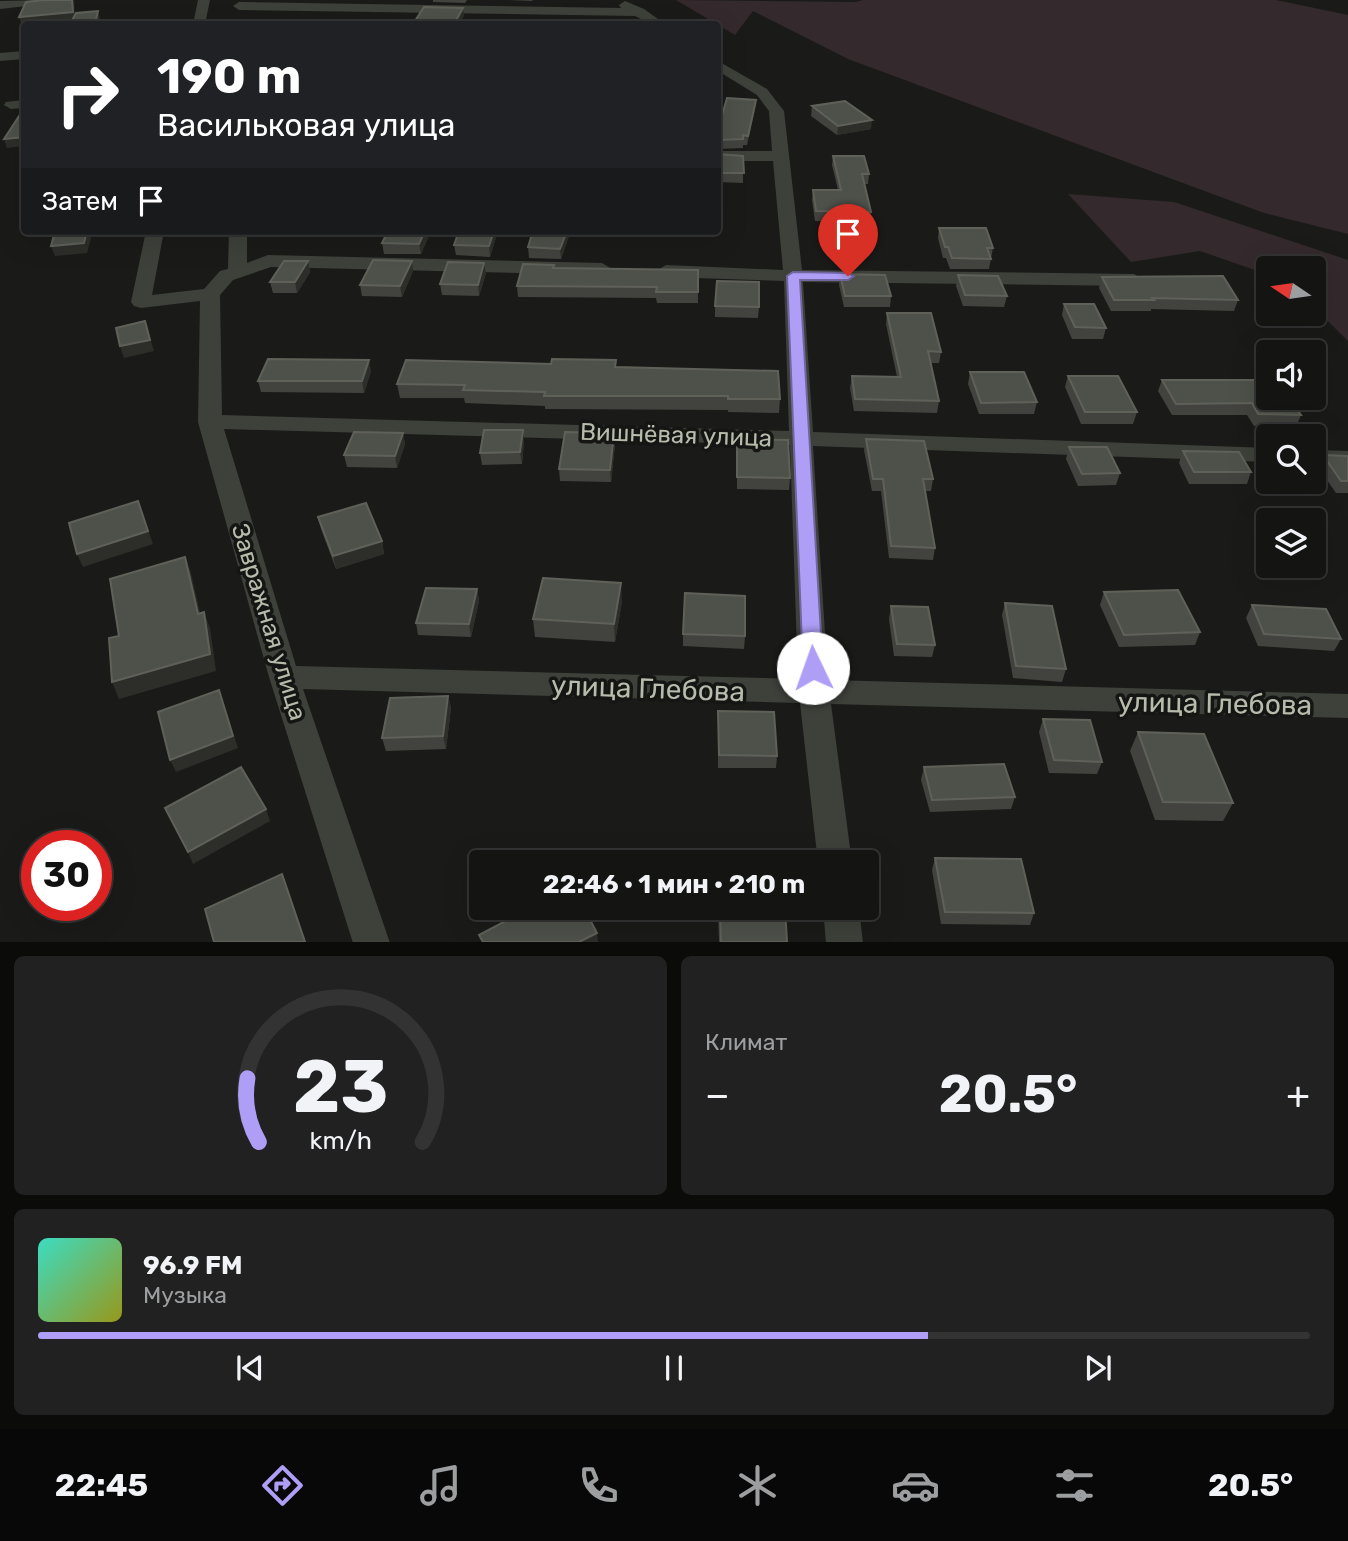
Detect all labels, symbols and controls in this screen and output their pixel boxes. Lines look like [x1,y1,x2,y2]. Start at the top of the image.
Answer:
text: 190 m [157,47,301,105]
icon: right [42,49,133,140]
text: Васильковая улица [157,106,455,144]
icon: arrive [132,182,170,220]
text: Затем [42,186,118,217]
pin [818,204,878,276]
icon: arrive [829,215,867,253]
north arrow [1256,256,1326,326]
map controls [1256,256,1326,578]
button: sound [1256,340,1326,410]
street label: Вишнёвая улица [579,418,773,452]
button: search [1256,424,1326,494]
button: layers [1256,508,1326,578]
street label: Завражная улица [226,520,312,724]
position arrow [776,631,850,705]
street label: улица Глебова [550,669,746,708]
street label: улица Глебова [1118,685,1312,722]
speed limit sign: 30 [21,830,112,921]
text: 22:46 · 1 мин · 210 m [543,869,805,900]
text: Климат [705,1028,787,1056]
text: 23 [293,1044,388,1130]
text: 20.5° [939,1063,1077,1125]
text: − [705,1072,730,1118]
text: + [1286,1072,1310,1118]
text: km/h [309,1125,372,1154]
text: 96.9 FM [143,1250,243,1281]
text: Музыка [143,1281,227,1309]
icon: previous [231,1349,269,1387]
icon: pause [655,1349,693,1387]
icon: next [1079,1349,1117,1387]
icon: directions [258,1461,307,1510]
icon: music [416,1461,465,1510]
icon: phone [574,1461,623,1510]
icon: climate [733,1461,782,1510]
icon: car [891,1461,940,1510]
icon: filters [1050,1461,1099,1510]
text: 22:45 [55,1466,148,1504]
text: 20.5° [1208,1466,1293,1504]

